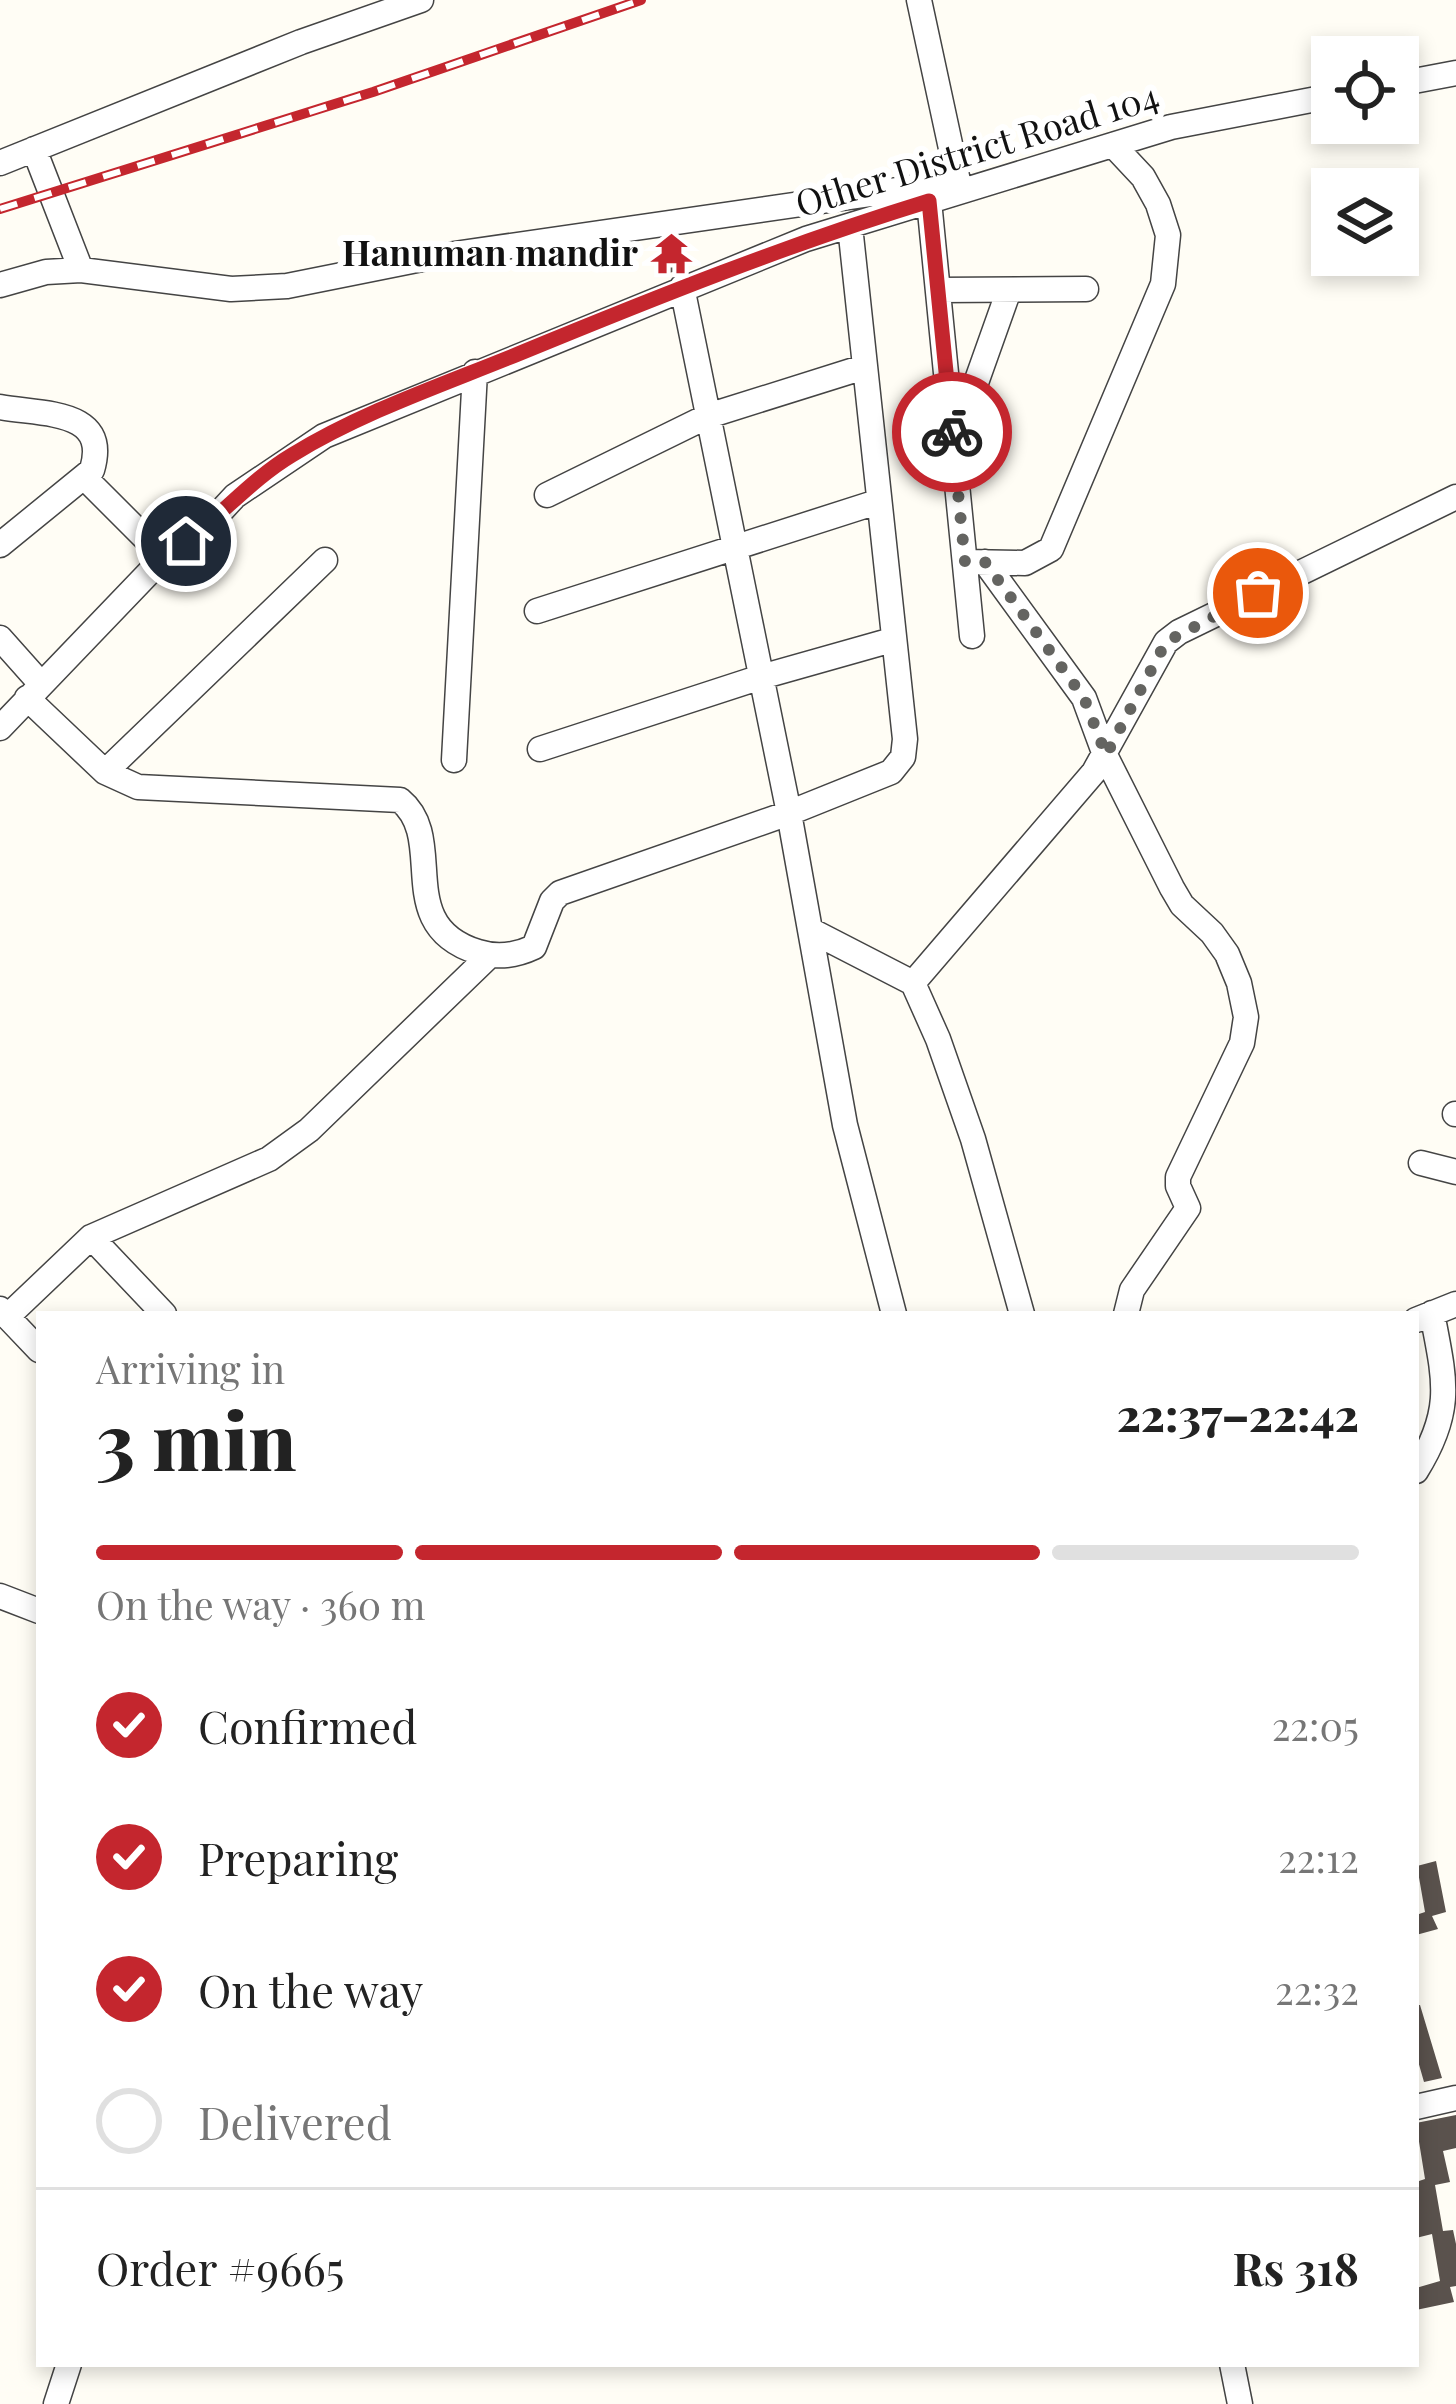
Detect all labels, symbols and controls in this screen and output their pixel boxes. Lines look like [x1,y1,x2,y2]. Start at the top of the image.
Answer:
map controls [1311,36,1419,276]
button: locate [1311,36,1419,144]
street label: Other District Road 104 [789,70,1164,226]
button: layers [1311,168,1419,276]
place label: Hanuman mandir [342,227,638,275]
temple icon: Hanuman mandir [649,230,695,276]
courier [892,372,1012,492]
icon: bike [919,399,985,465]
pin [135,490,237,592]
icon: home [153,508,219,574]
pin [1207,542,1309,644]
icon: bag [1225,560,1291,626]
text: Arriving in [96,1342,285,1394]
text: 22:37–22:42 [1117,1383,1359,1443]
text: 3 min [96,1387,297,1491]
text: On the way · 360 m [96,1578,425,1630]
icon: check [96,1692,162,1758]
text: Confirmed [198,1695,417,1755]
text: 22:05 [1272,1699,1359,1751]
icon: check [96,1824,162,1890]
text: Preparing [198,1827,398,1887]
text: 22:12 [1278,1831,1359,1883]
icon: check [96,1956,162,2022]
text: On the way [198,1959,423,2019]
text: 22:32 [1275,1963,1359,2015]
text: Delivered [198,2091,392,2151]
text: Order #9665 [96,2237,344,2297]
text: Rs 318 [1232,2237,1359,2297]

